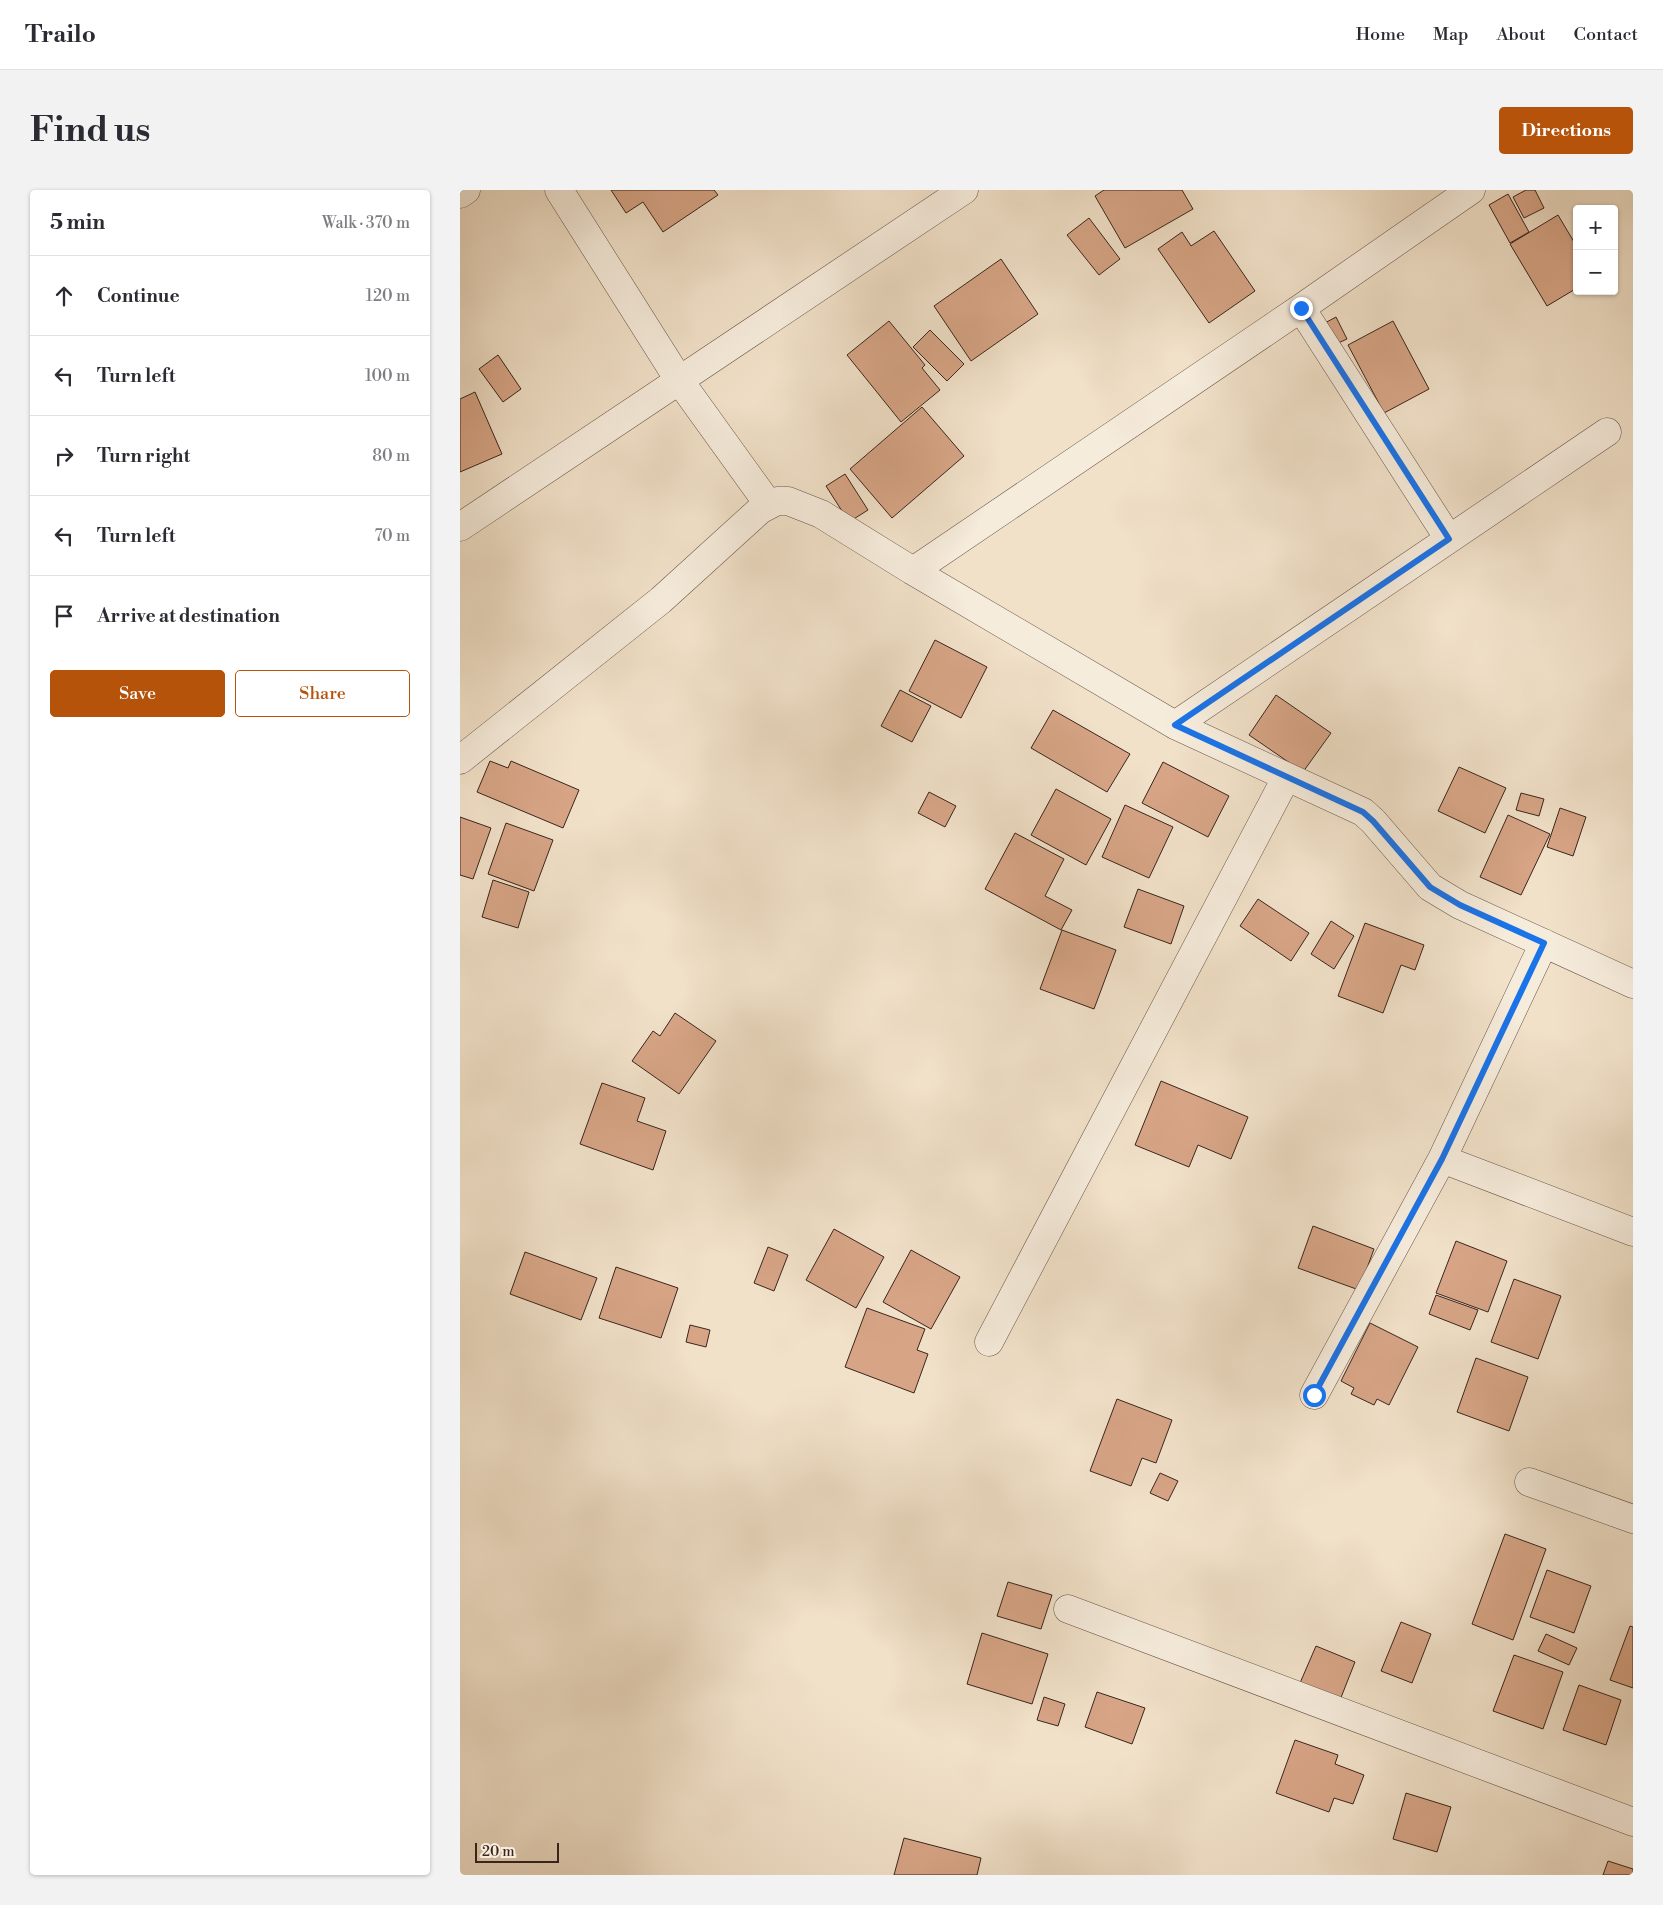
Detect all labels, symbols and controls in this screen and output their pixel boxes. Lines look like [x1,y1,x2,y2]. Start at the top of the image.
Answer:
text: Trailo [25,20,96,50]
text: Home [1356,23,1405,46]
text: Map [1433,23,1469,46]
text: About [1497,23,1546,46]
text: Contact [1574,23,1638,46]
button: Directions [1499,107,1633,154]
text: Find us [30,109,150,152]
map controls [1573,205,1618,295]
button: + [1573,205,1618,250]
text: 5 min [50,210,105,236]
text: Walk · 370 m [322,213,410,233]
button: − [1573,250,1618,295]
icon: ahead [50,282,78,310]
text: Continue [97,284,180,308]
text: 120 m [366,286,410,306]
route end [1290,297,1313,320]
icon: left [50,362,78,390]
text: Turn left [97,364,176,388]
text: 100 m [365,366,410,386]
icon: right [50,442,78,470]
text: Turn right [97,444,190,468]
text: 80 m [372,446,410,466]
icon: left [50,522,78,550]
text: Turn left [97,524,176,548]
text: 70 m [374,526,410,546]
icon: arrive [50,602,78,630]
text: Arrive at destination [97,604,280,628]
button: Save [50,670,225,717]
button: Share [235,670,410,717]
route start [1303,1384,1326,1407]
scale bar [475,1840,559,1863]
text: 20 m [482,1843,514,1861]

